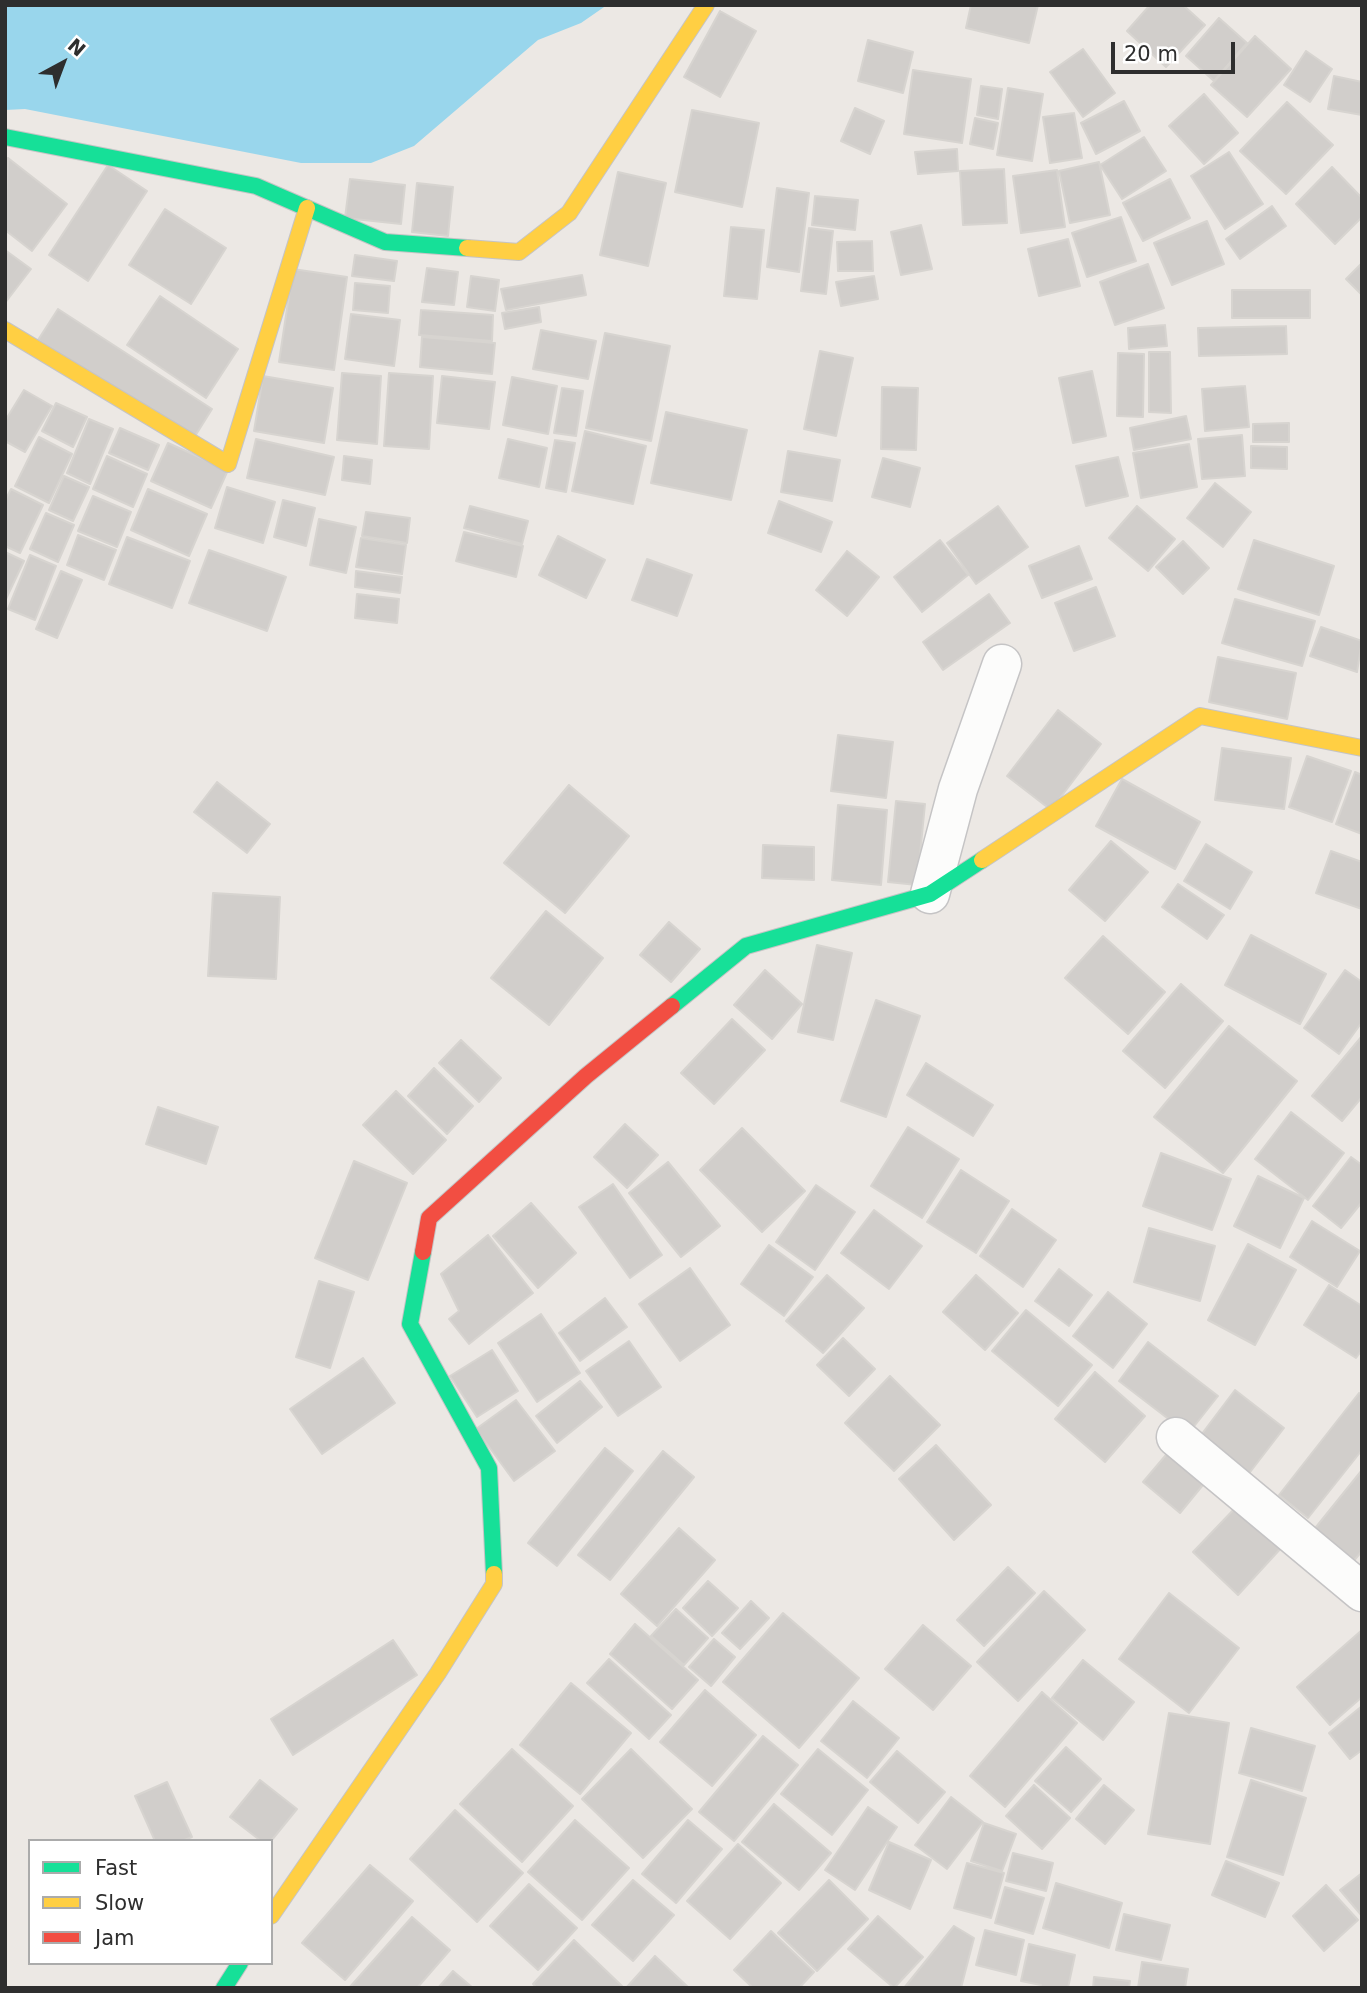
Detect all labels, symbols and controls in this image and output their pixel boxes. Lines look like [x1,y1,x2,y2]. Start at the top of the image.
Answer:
north arrow [28,28,98,98]
scale bar [1115,28,1239,72]
text: N [64,34,90,61]
text: 20 m [1124,42,1178,66]
legend [28,1839,273,1965]
text: Fast [95,1856,137,1880]
text: Slow [95,1891,144,1915]
text: Jam [95,1926,135,1950]

